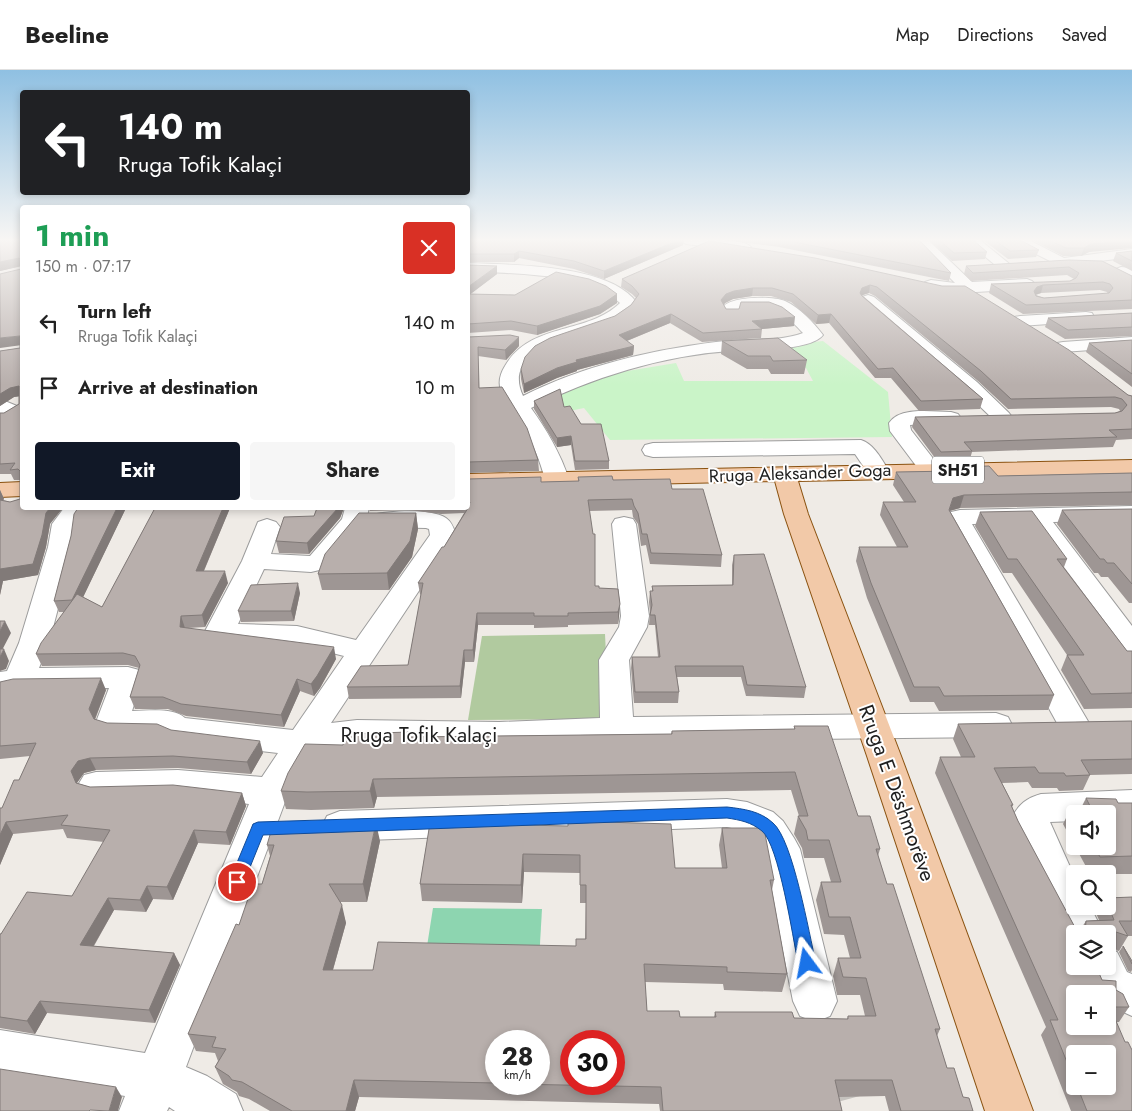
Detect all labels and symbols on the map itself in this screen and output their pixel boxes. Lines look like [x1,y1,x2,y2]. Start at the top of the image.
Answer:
road number: SH51 [932,456,984,484]
street label: Rruga Aleksander Goga [708,457,892,489]
street label: Rruga E Dëshmorëve [851,700,943,886]
street label: Rruga Tofik Kalaçi [341,720,497,750]
pin [216,861,258,903]
position arrow [780,936,832,988]
speed limit sign: 30 [560,1030,625,1095]

